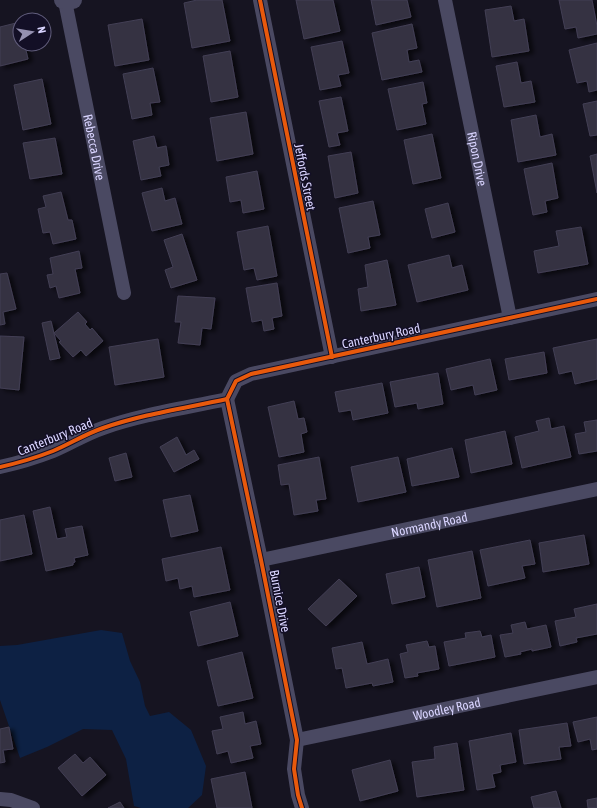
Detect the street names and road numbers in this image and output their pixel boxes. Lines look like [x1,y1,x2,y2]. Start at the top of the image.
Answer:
street label: Rebecca Drive [81,113,109,182]
street label: Ripon Drive [465,130,490,187]
street label: Jeffords Street [291,142,319,212]
street label: Canterbury Road [340,320,422,352]
street label: Canterbury Road [15,415,95,459]
street label: Normandy Road [390,509,469,540]
street label: Burnice Drive [267,568,293,634]
street label: Woodley Road [412,694,482,723]

